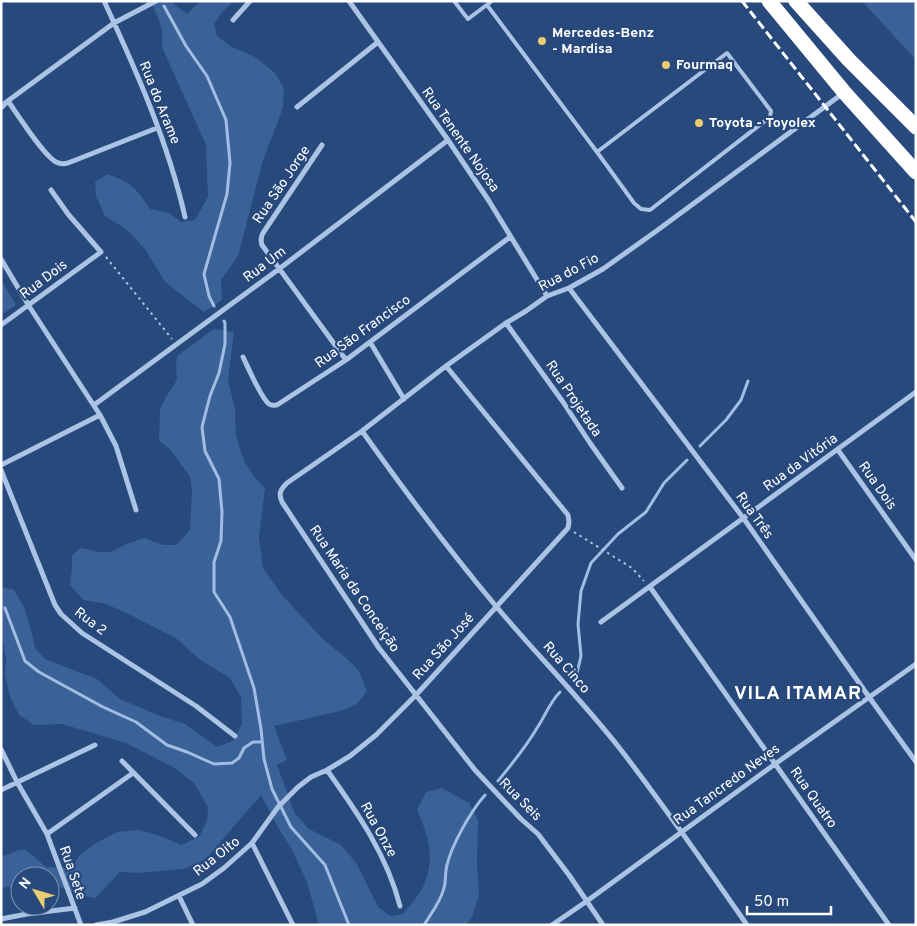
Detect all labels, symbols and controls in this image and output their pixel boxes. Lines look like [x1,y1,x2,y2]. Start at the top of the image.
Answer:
place label: Mercedes-Benz - Mardisa [552,25,654,58]
marker: Mercedes-Benz - Mardisa [536,35,548,47]
place label: Fourmaq [676,57,733,74]
street label: Rua do Arame [135,59,183,147]
marker: Fourmaq [660,59,672,71]
street label: Rua Tenente Nojosa [417,84,503,196]
place label: Toyota - Toyolex [709,115,816,132]
marker: Toyota - Toyolex [693,117,705,129]
street label: Rua São Jorge [250,143,314,227]
street label: Rua Um [240,243,290,287]
street label: Rua do Fio [536,250,602,296]
street label: Rua Dois [17,257,71,303]
street label: Rua São Francisco [312,291,414,372]
street label: Rua Projetada [541,358,605,440]
street label: Rua da Vitória [761,430,841,496]
street label: Rua Dois [854,459,900,513]
street label: Rua Três [731,489,777,543]
street label: Rua Maria da Conceição [305,522,403,656]
street label: Rua 2 [70,604,110,640]
street label: Rua São José [410,610,478,684]
street label: Rua Cinco [539,639,593,698]
district label: VILA ITAMAR [734,682,862,706]
street label: Rua Tancredo Neves [671,741,783,829]
street label: Rua Quatro [786,764,840,832]
street label: Rua Seis [495,775,545,825]
street label: Rua Onze [356,799,400,861]
street label: Rua Oito [190,833,244,880]
street label: Rua Sete [55,844,89,902]
north arrow [10,866,60,916]
text: N [16,875,36,893]
scale bar [747,884,831,916]
text: 50 m [754,893,789,912]

